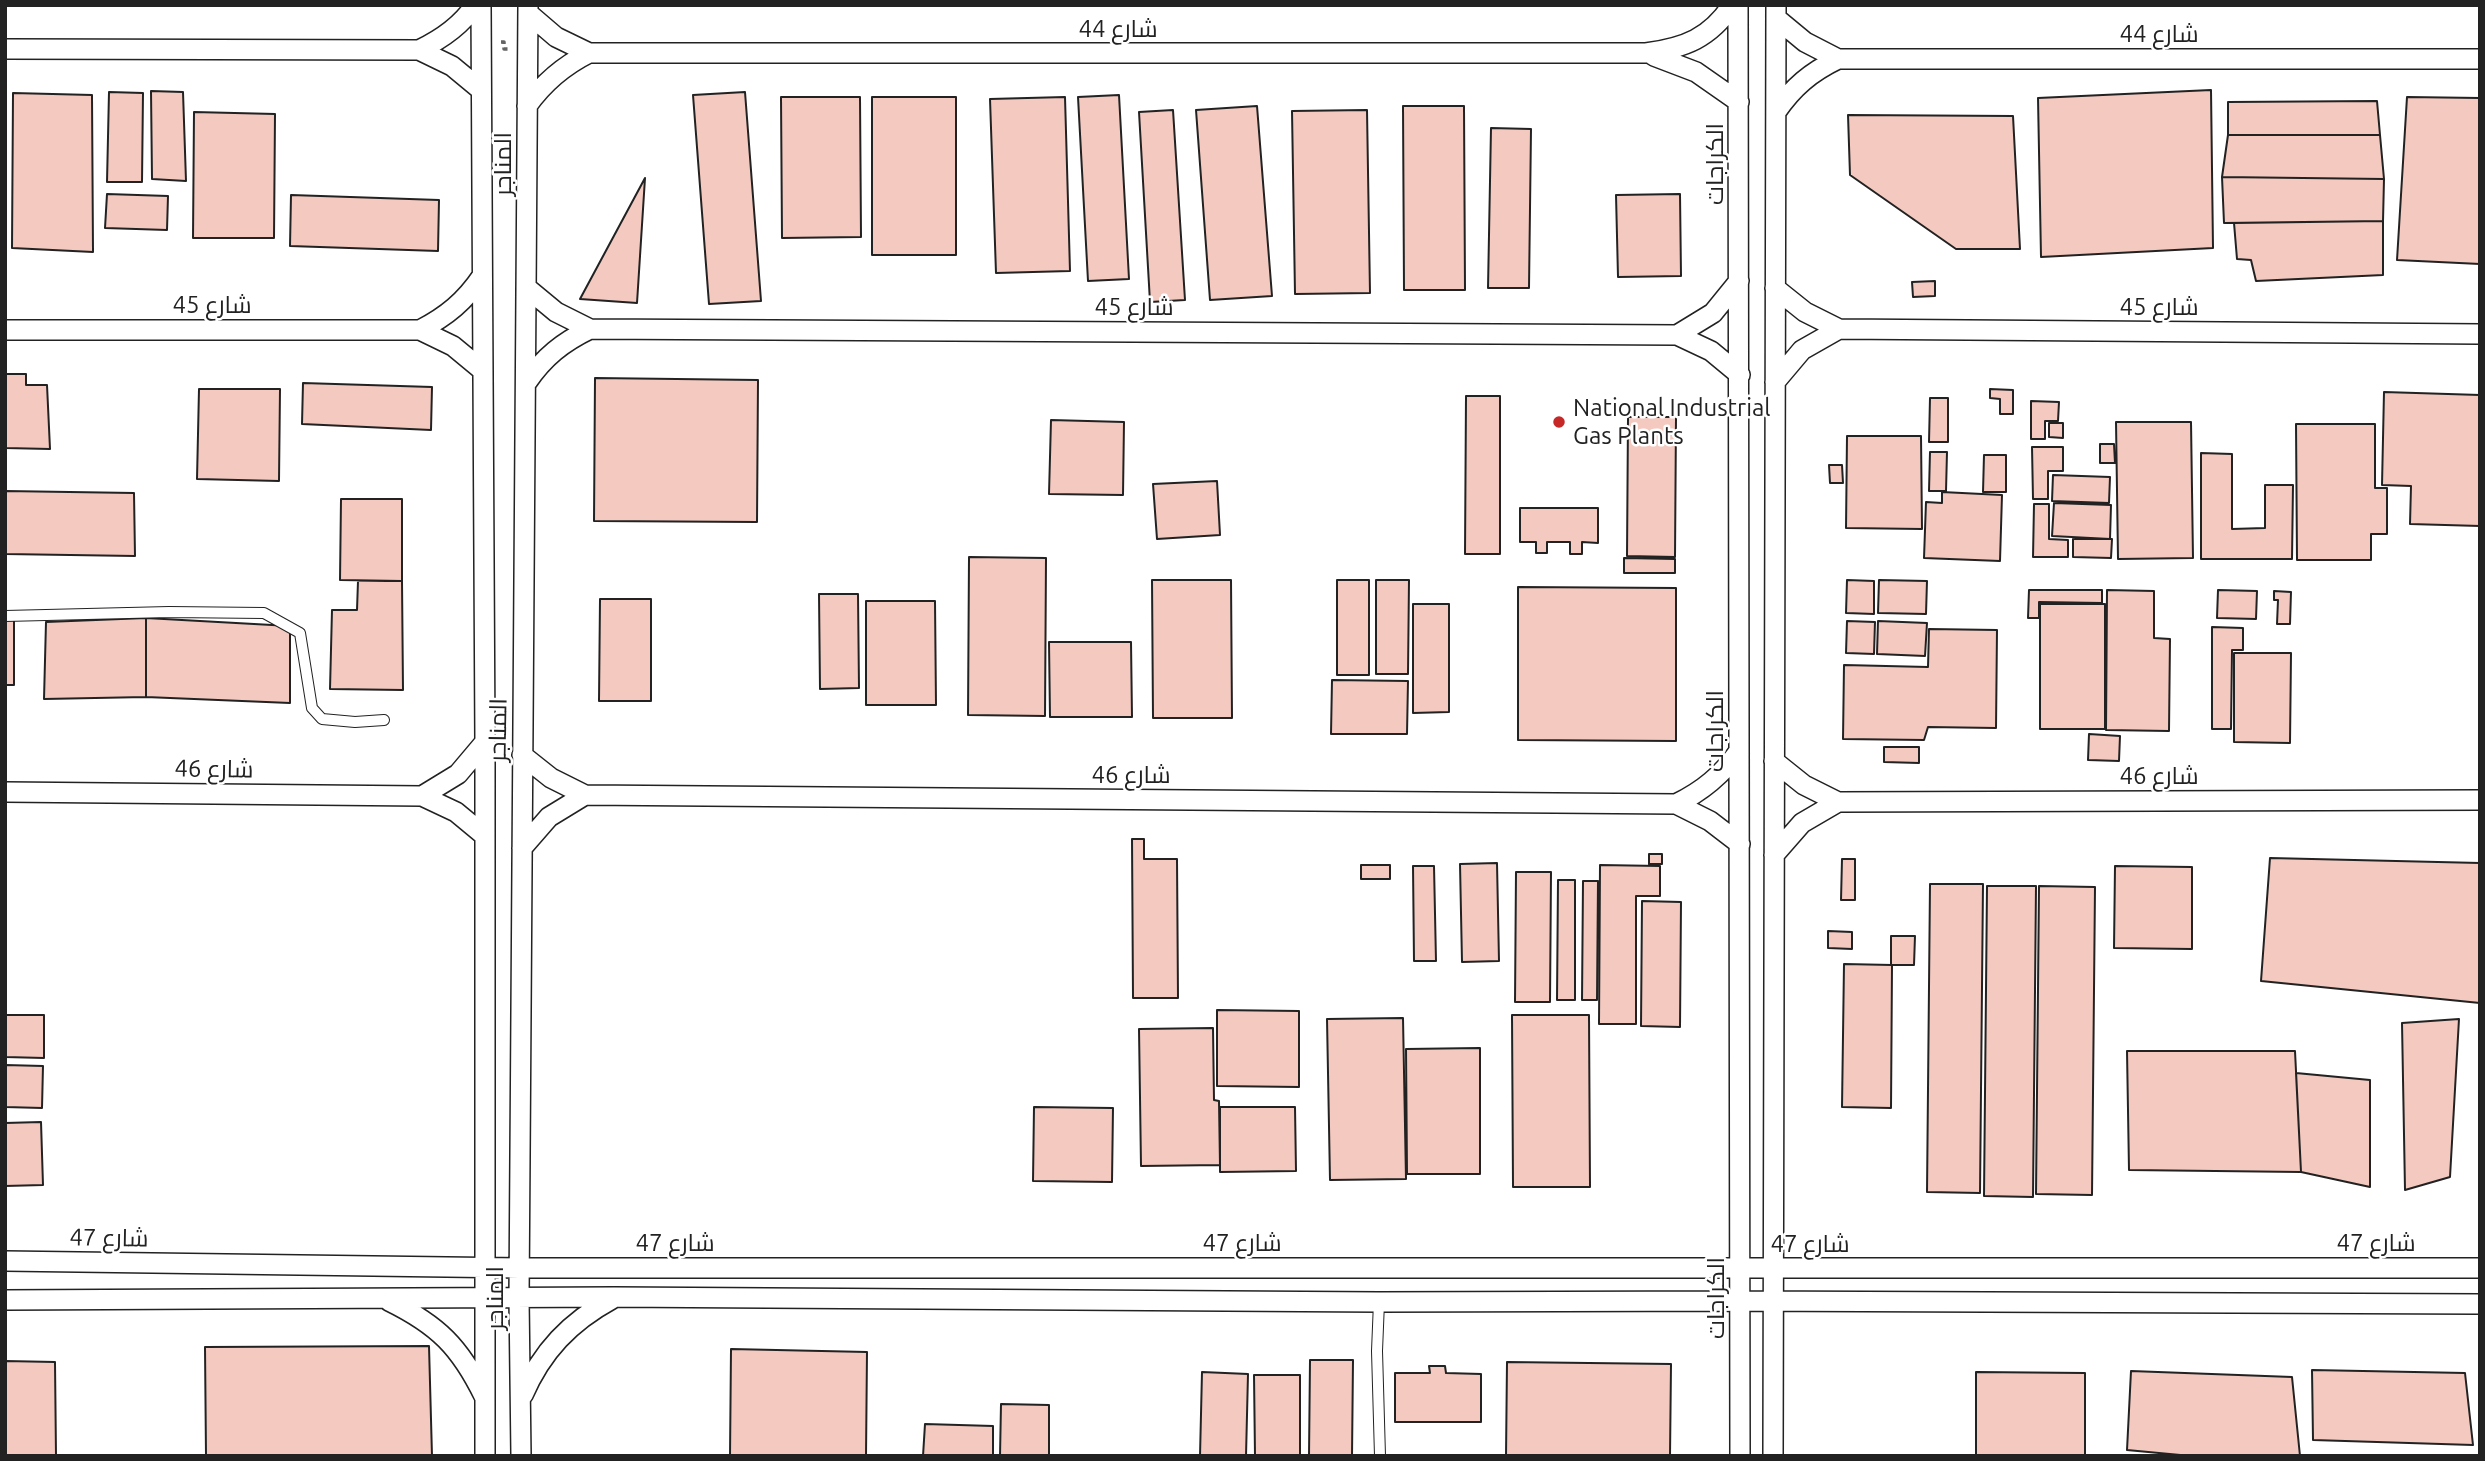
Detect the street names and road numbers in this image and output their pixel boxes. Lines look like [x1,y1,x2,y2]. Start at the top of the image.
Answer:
street label: شارع 44 [1078,15,1158,43]
street label: شارع 44 [2119,20,2199,48]
street label: الكراجات [1701,123,1729,205]
street label: المناجر [489,132,517,196]
street label: شارع 45 [172,291,252,319]
street label: شارع 45 [1094,293,1174,321]
street label: شارع 45 [2119,293,2199,321]
street label: الكراجات [1701,690,1729,772]
street label: المناجر [483,698,513,762]
street label: شارع 46 [174,754,254,784]
street label: شارع 46 [1091,761,1171,789]
street label: شارع 46 [2119,762,2199,790]
street label: شارع 47 [69,1223,149,1253]
street label: شارع 47 [635,1229,715,1257]
street label: شارع 47 [1202,1229,1282,1257]
street label: شارع 47 [2336,1229,2416,1257]
street label: شارع 47 [1770,1230,1850,1258]
street label: الكراجات [1702,1257,1730,1339]
street label: المناجر [481,1266,509,1330]

